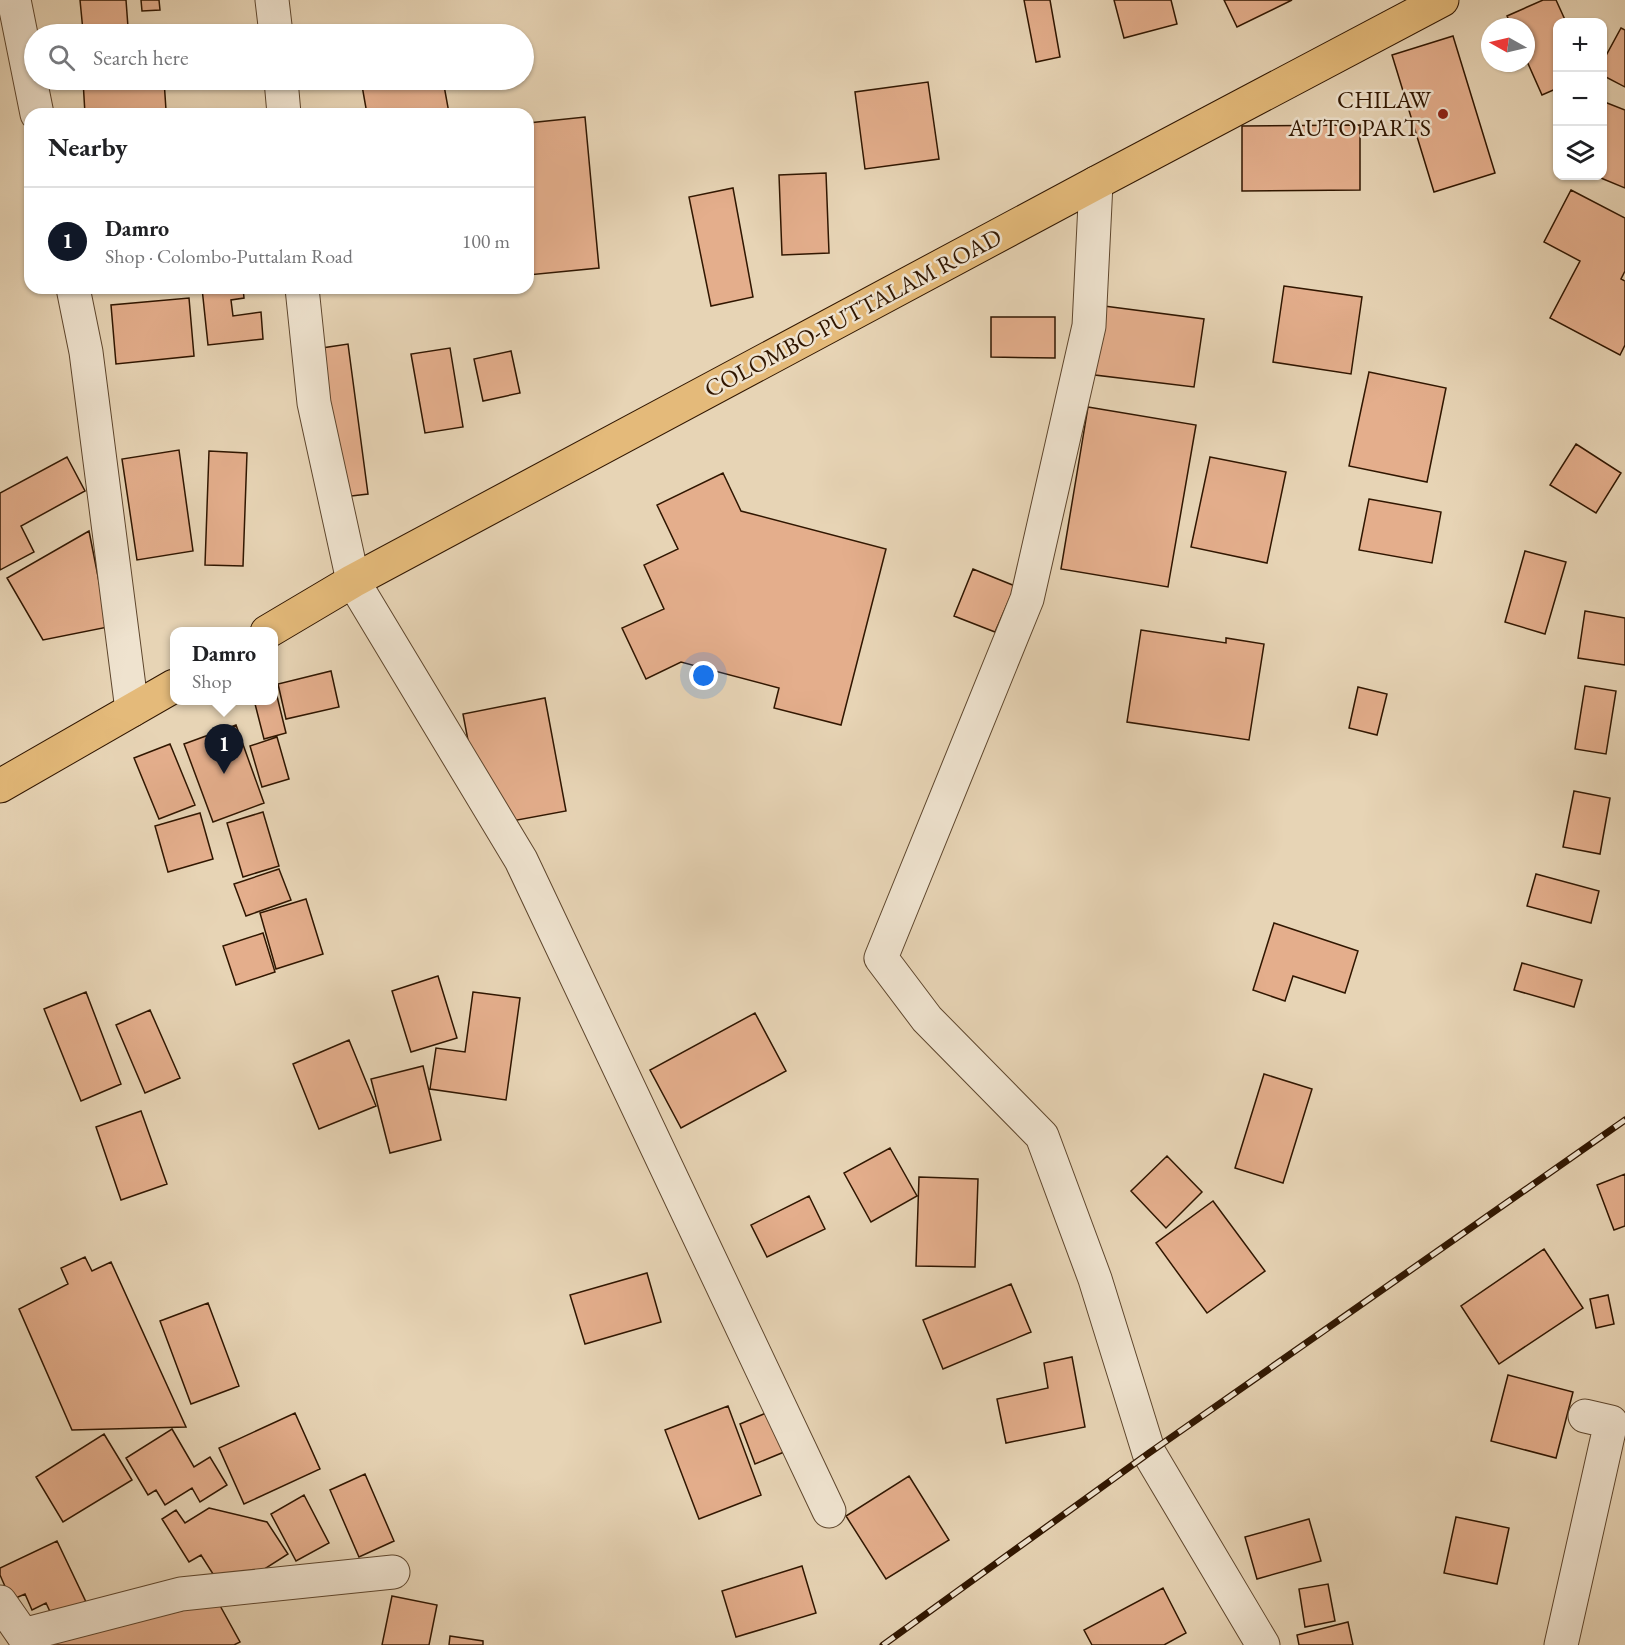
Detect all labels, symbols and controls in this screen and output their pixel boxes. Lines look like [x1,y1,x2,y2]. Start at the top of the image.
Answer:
north arrow [1481,18,1535,72]
map controls [1553,18,1607,180]
button: + [1553,18,1607,72]
search box [24,24,534,90]
icon: search [45,41,78,74]
text: Search here [93,43,188,72]
button: − [1553,72,1607,126]
place label: CHILAW AUTO PARTS [1287,84,1432,143]
marker: CHILAW AUTO PARTS [1436,107,1450,121]
button: layers [1553,126,1607,180]
text: Nearby [48,130,128,164]
text: Damro [105,214,169,243]
street label: COLOMBO-PUTTALAM ROAD [699,221,1007,404]
text: 1 [62,228,73,254]
text: 100 m [462,228,510,254]
text: Shop · Colombo-Puttalam Road [105,243,353,269]
popup [170,627,278,705]
text: Damro [192,639,256,668]
your location [689,661,718,690]
text: Shop [192,668,232,694]
pin: 1 [204,724,244,774]

